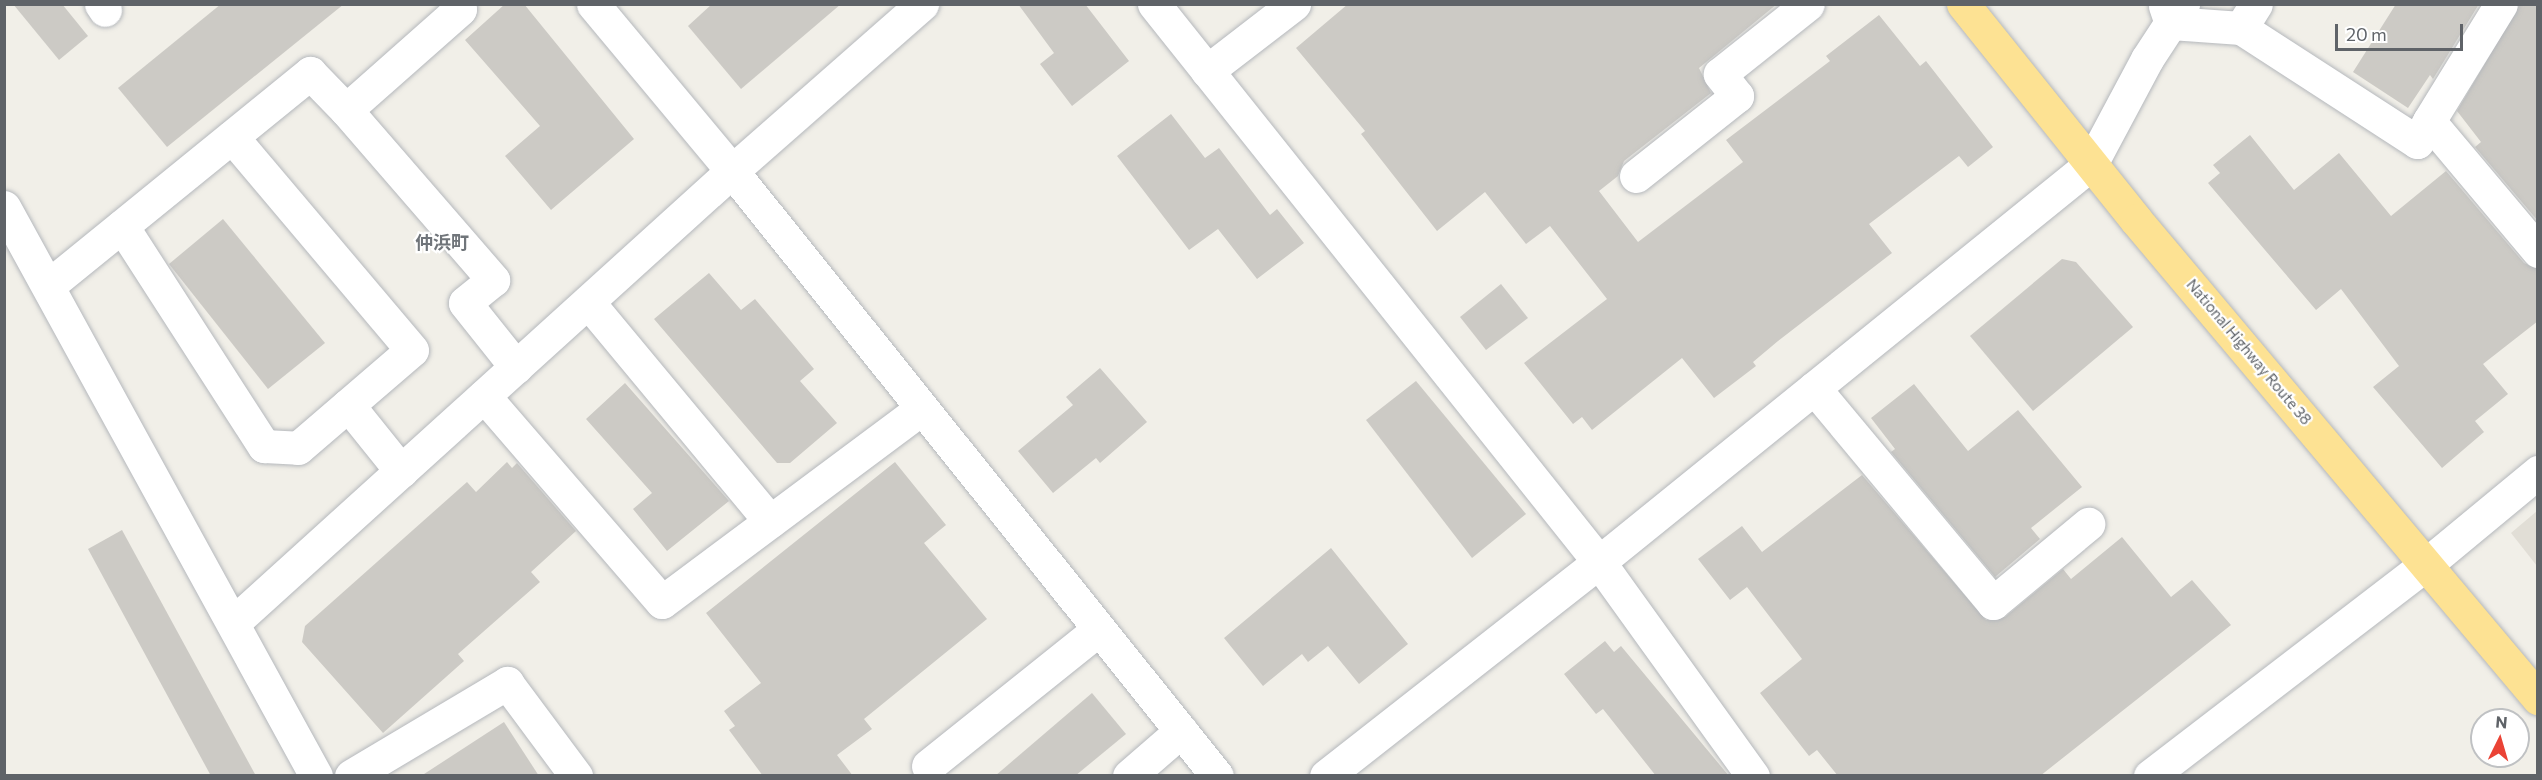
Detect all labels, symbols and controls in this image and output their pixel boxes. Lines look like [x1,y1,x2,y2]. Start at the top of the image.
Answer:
scale bar [2338,12,2466,50]
text: 20 m [2346,23,2387,45]
district label: 仲浜町 [415,231,469,253]
street label: National Highway Route 38 [2183,276,2315,428]
north arrow [2470,708,2530,768]
text: N [2495,712,2508,732]

